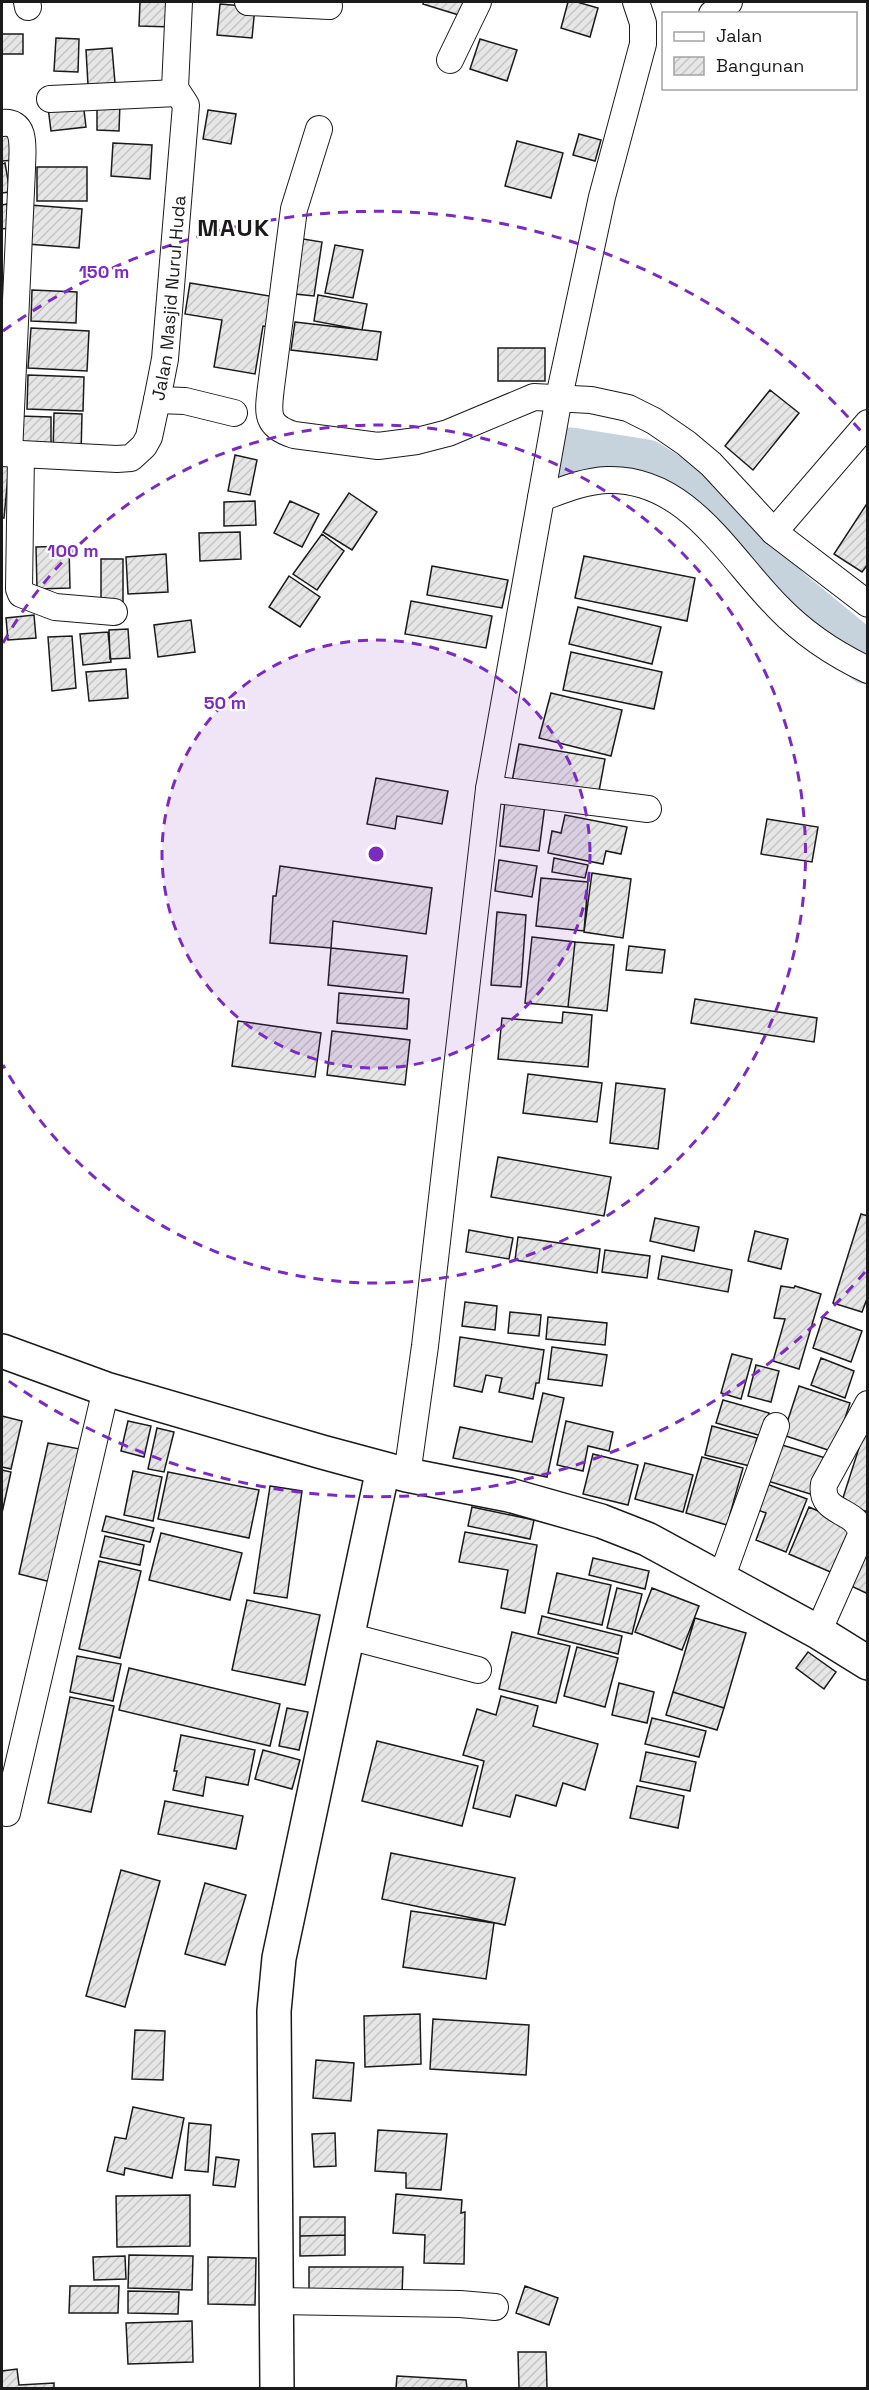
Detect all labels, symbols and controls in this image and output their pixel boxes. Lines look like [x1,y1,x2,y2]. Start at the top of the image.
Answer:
legend [662,12,857,90]
text: Jalan [716,24,762,47]
text: Bangunan [716,54,804,77]
street label: Jalan Masjid Nurul Huda [146,194,190,402]
district label: MAUK [197,212,271,243]
text: 150 m [79,260,129,283]
text: 100 m [47,539,99,562]
text: 50 m [204,691,246,714]
centre of rings [366,844,386,864]

